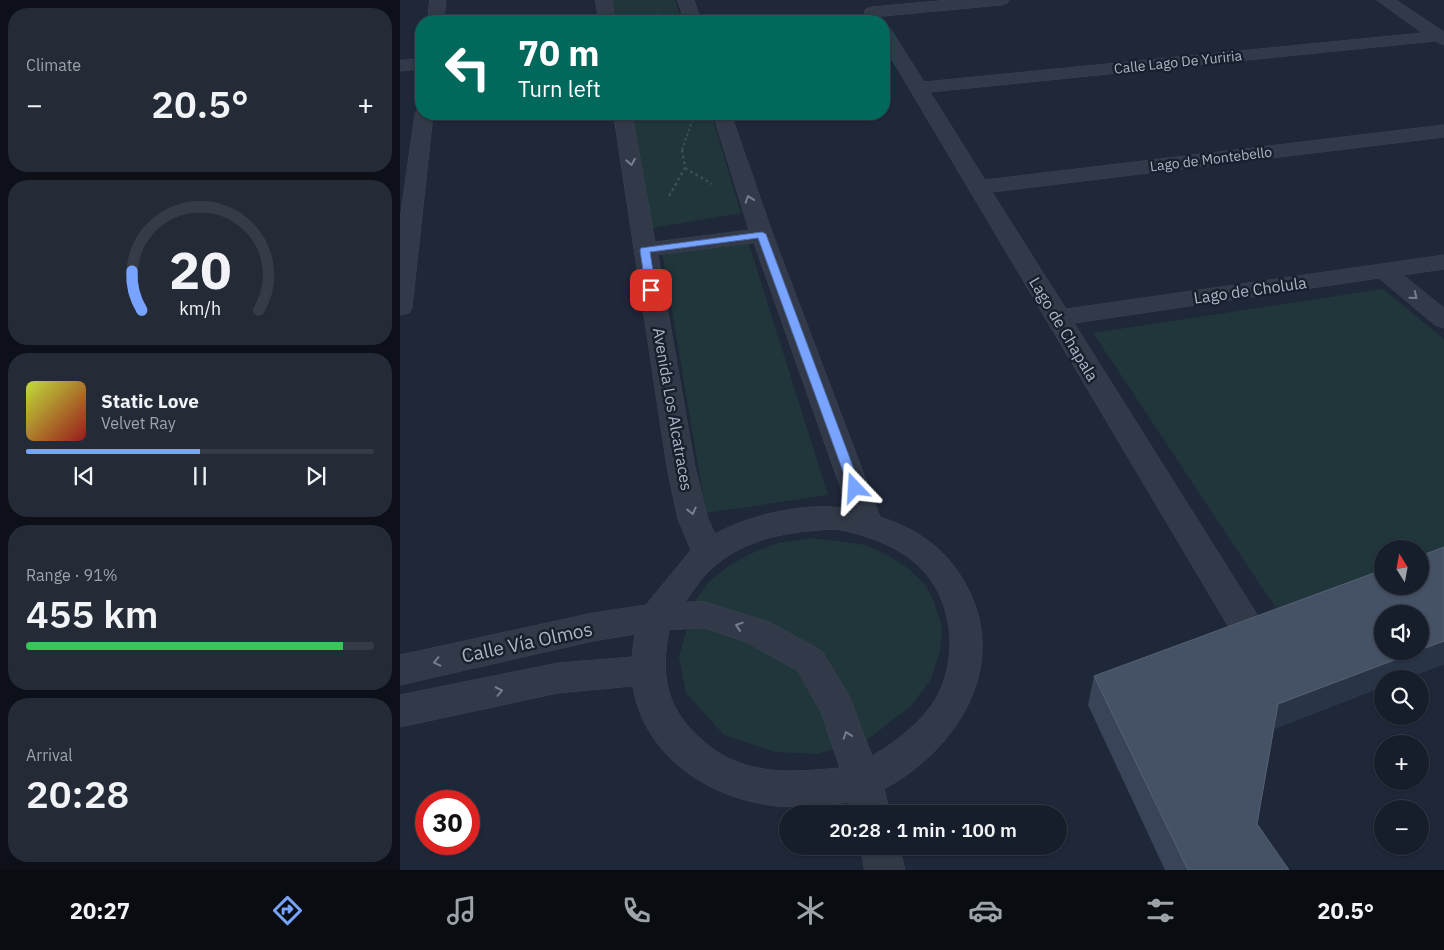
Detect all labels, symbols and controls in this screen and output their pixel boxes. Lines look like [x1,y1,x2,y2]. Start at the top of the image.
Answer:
text: 70 m [518,30,600,76]
icon: left [435,35,500,100]
street label: Calle Lago De Yuriria [1113,46,1243,78]
text: Climate [26,55,81,75]
text: Turn left [518,74,601,103]
text: 20.5° [151,79,249,128]
text: − [26,86,43,123]
text: + [357,86,374,123]
street label: Lago de Montebello [1149,143,1273,175]
one-way arrow [625,158,636,166]
one-way arrow [745,195,755,204]
text: 20 [169,236,231,303]
pin [630,269,672,311]
street label: Lago de Cholula [1192,272,1308,308]
street label: Lago de Chapala [1025,273,1103,385]
icon: arrive [637,276,665,304]
one-way arrow [1408,290,1417,298]
text: km/h [179,297,221,320]
street label: Avenida Los Alcatraces [649,326,697,492]
text: Static Love [101,389,199,413]
text: Velvet Ray [101,413,176,433]
position arrow [828,461,880,513]
icon: previous [70,462,98,490]
icon: pause [186,462,214,490]
icon: next [302,462,330,490]
one-way arrow [686,507,697,516]
north arrow [1374,540,1429,595]
map controls [1374,540,1429,855]
text: Range · 91% [26,565,118,585]
text: 455 km [26,589,158,638]
button: sound [1374,605,1429,660]
street label: Calle Vía Olmos [459,616,595,668]
one-way arrow [735,622,743,632]
one-way arrow [432,656,441,667]
button: search [1374,670,1429,725]
one-way arrow [495,686,504,696]
one-way arrow [843,731,853,740]
button: + [1374,735,1429,790]
text: Arrival [26,745,73,765]
text: 20:28 [26,769,129,818]
speed limit sign: 30 [415,790,480,855]
button: − [1374,800,1429,855]
text: 20:28 · 1 min · 100 m [829,818,1017,842]
icon: directions [270,893,305,928]
icon: music [444,893,479,928]
icon: phone [619,893,654,928]
icon: climate [793,893,828,928]
icon: car [968,893,1003,928]
icon: filters [1143,893,1178,928]
text: 20:27 [70,896,130,925]
text: 20.5° [1317,896,1374,925]

